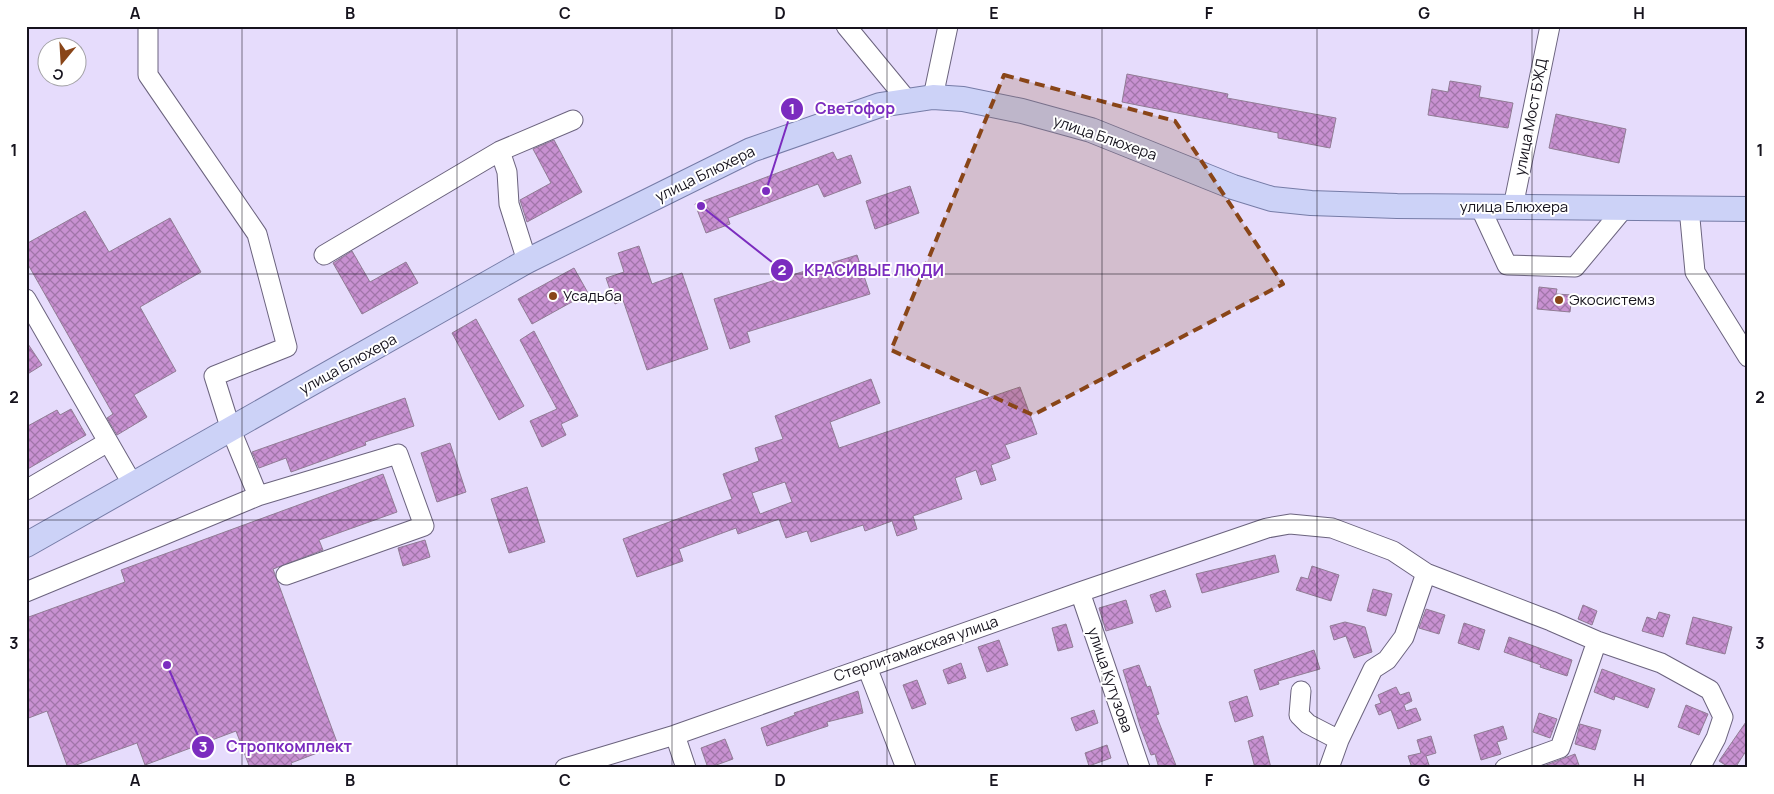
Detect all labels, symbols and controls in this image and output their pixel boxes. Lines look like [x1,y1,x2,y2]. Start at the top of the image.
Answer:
text: A [130,2,141,24]
text: B [345,2,355,24]
text: C [559,2,571,24]
text: D [774,2,786,24]
text: E [989,2,999,24]
text: F [1205,2,1214,24]
text: G [1418,2,1430,24]
text: H [1633,2,1645,24]
north arrow [38,38,88,88]
street label: улица Мост БЖД [1509,56,1552,177]
text: С [50,64,66,85]
callout: Светофор [780,93,905,124]
text: Светофор [815,97,895,119]
text: 1 [789,98,795,119]
street label: улица Блюхера [1051,110,1160,165]
text: 1 [10,139,18,161]
text: 1 [1756,139,1764,161]
street label: улица Блюхера [651,140,758,207]
street label: улица Блюхера [1460,196,1568,217]
callout: КРАСИВЫЕ ЛЮДИ [769,255,954,286]
text: 2 [778,259,787,280]
text: КРАСИВЫЕ ЛЮДИ [804,259,944,281]
place label: Усадьба [563,285,622,306]
place label: Экосистемз [1569,289,1655,310]
marker: Усадьба [547,290,559,302]
marker: Экосистемз [1553,294,1565,306]
street label: улица Блюхера [295,328,400,399]
text: 2 [9,386,19,408]
text: 2 [1755,386,1765,408]
street label: Стерлитамакская улица [831,611,1001,687]
street label: улица Кутузова [1083,625,1138,735]
text: 3 [9,632,19,654]
text: 3 [1755,632,1765,654]
callout: Стропкомплект [191,731,362,762]
text: Стропкомплект [226,735,352,757]
text: 3 [199,736,207,757]
text: A [130,769,141,791]
text: B [345,769,355,791]
text: C [559,769,571,791]
text: D [774,769,786,791]
text: E [989,769,999,791]
text: F [1205,769,1214,791]
text: G [1418,769,1430,791]
text: H [1633,769,1645,791]

